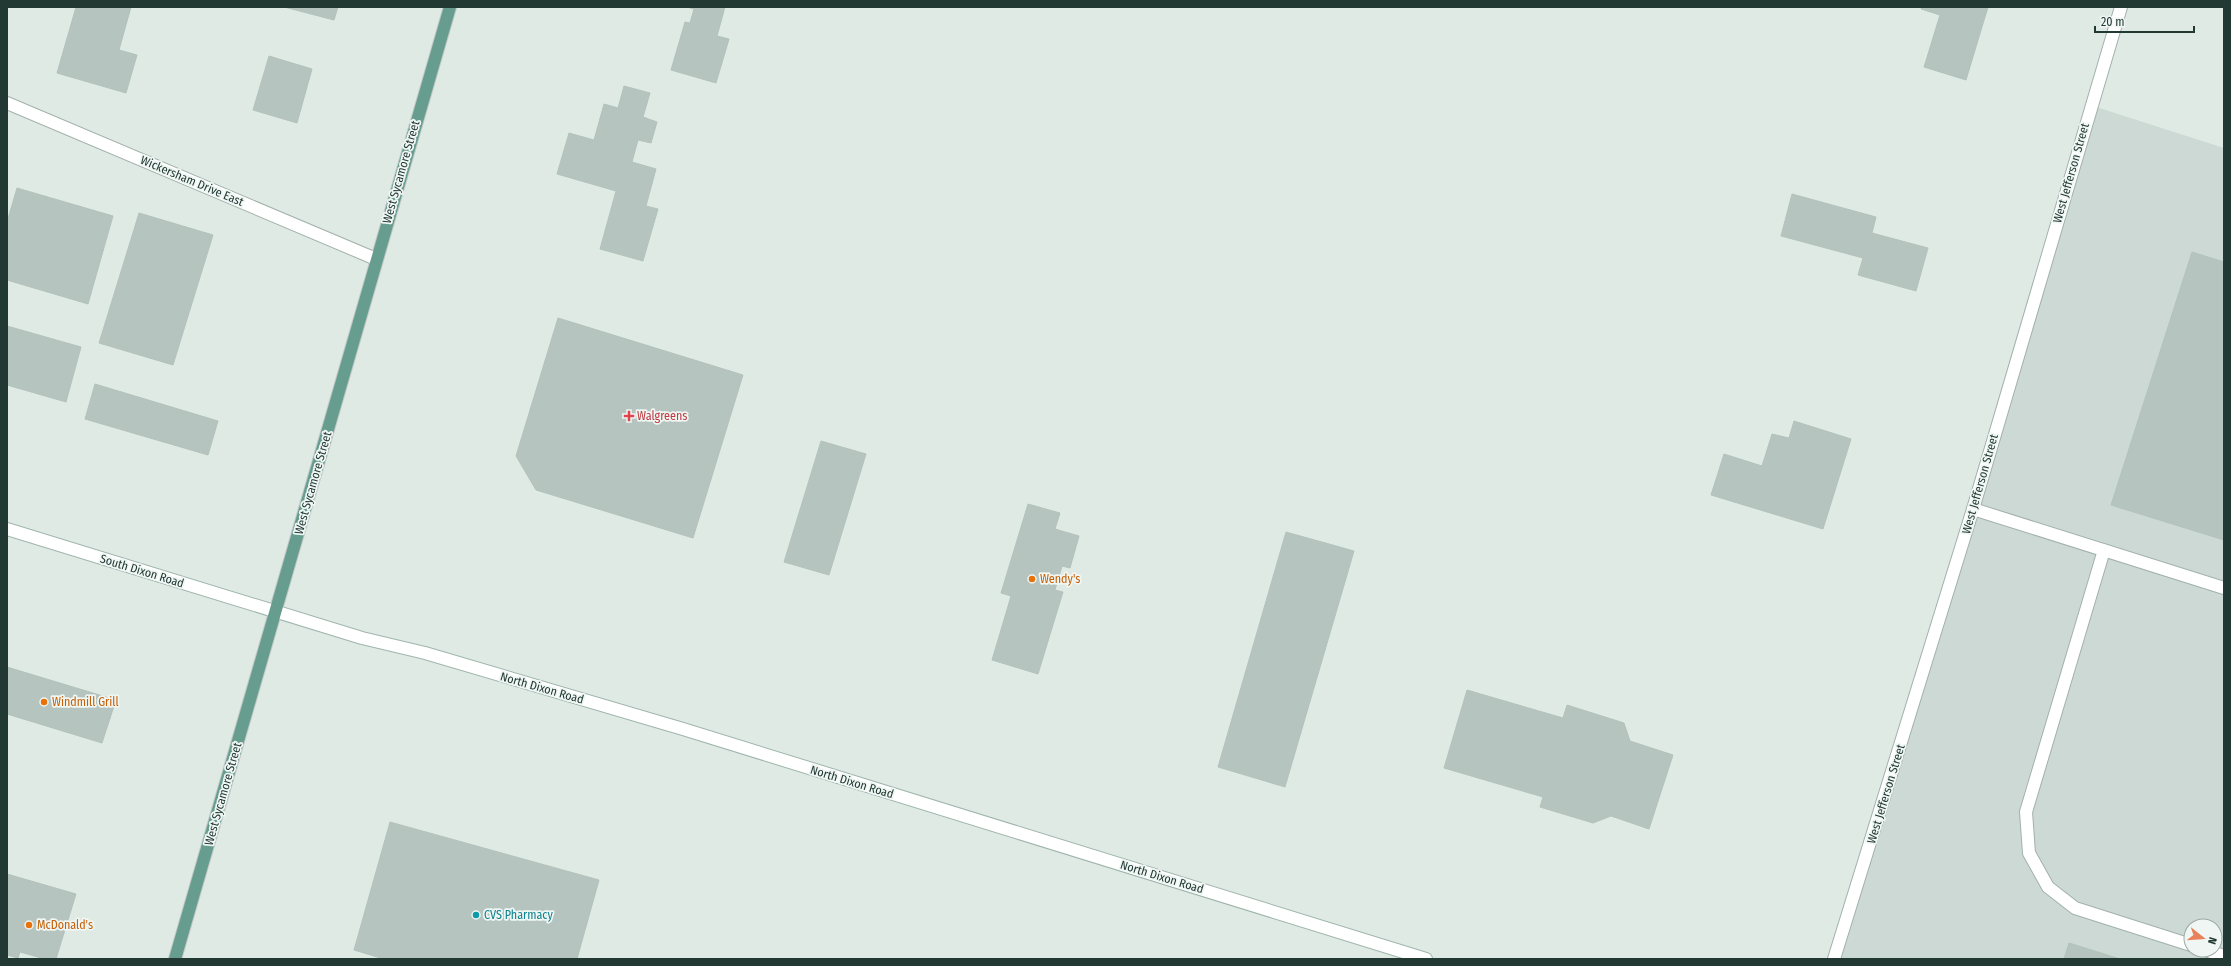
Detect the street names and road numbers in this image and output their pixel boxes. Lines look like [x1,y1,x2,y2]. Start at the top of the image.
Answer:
street label: West Sycamore Street [380,119,422,225]
street label: West Jefferson Street [2050,121,2092,225]
street label: Wickersham Drive East [138,153,246,209]
street label: West Sycamore Street [292,430,334,536]
street label: West Jefferson Street [1959,432,2001,536]
street label: South Dixon Road [98,552,186,590]
street label: North Dixon Road [499,669,585,707]
street label: West Sycamore Street [202,741,244,847]
street label: West Jefferson Street [1864,743,1908,845]
street label: North Dixon Road [809,763,895,801]
street label: North Dixon Road [1119,858,1205,896]

